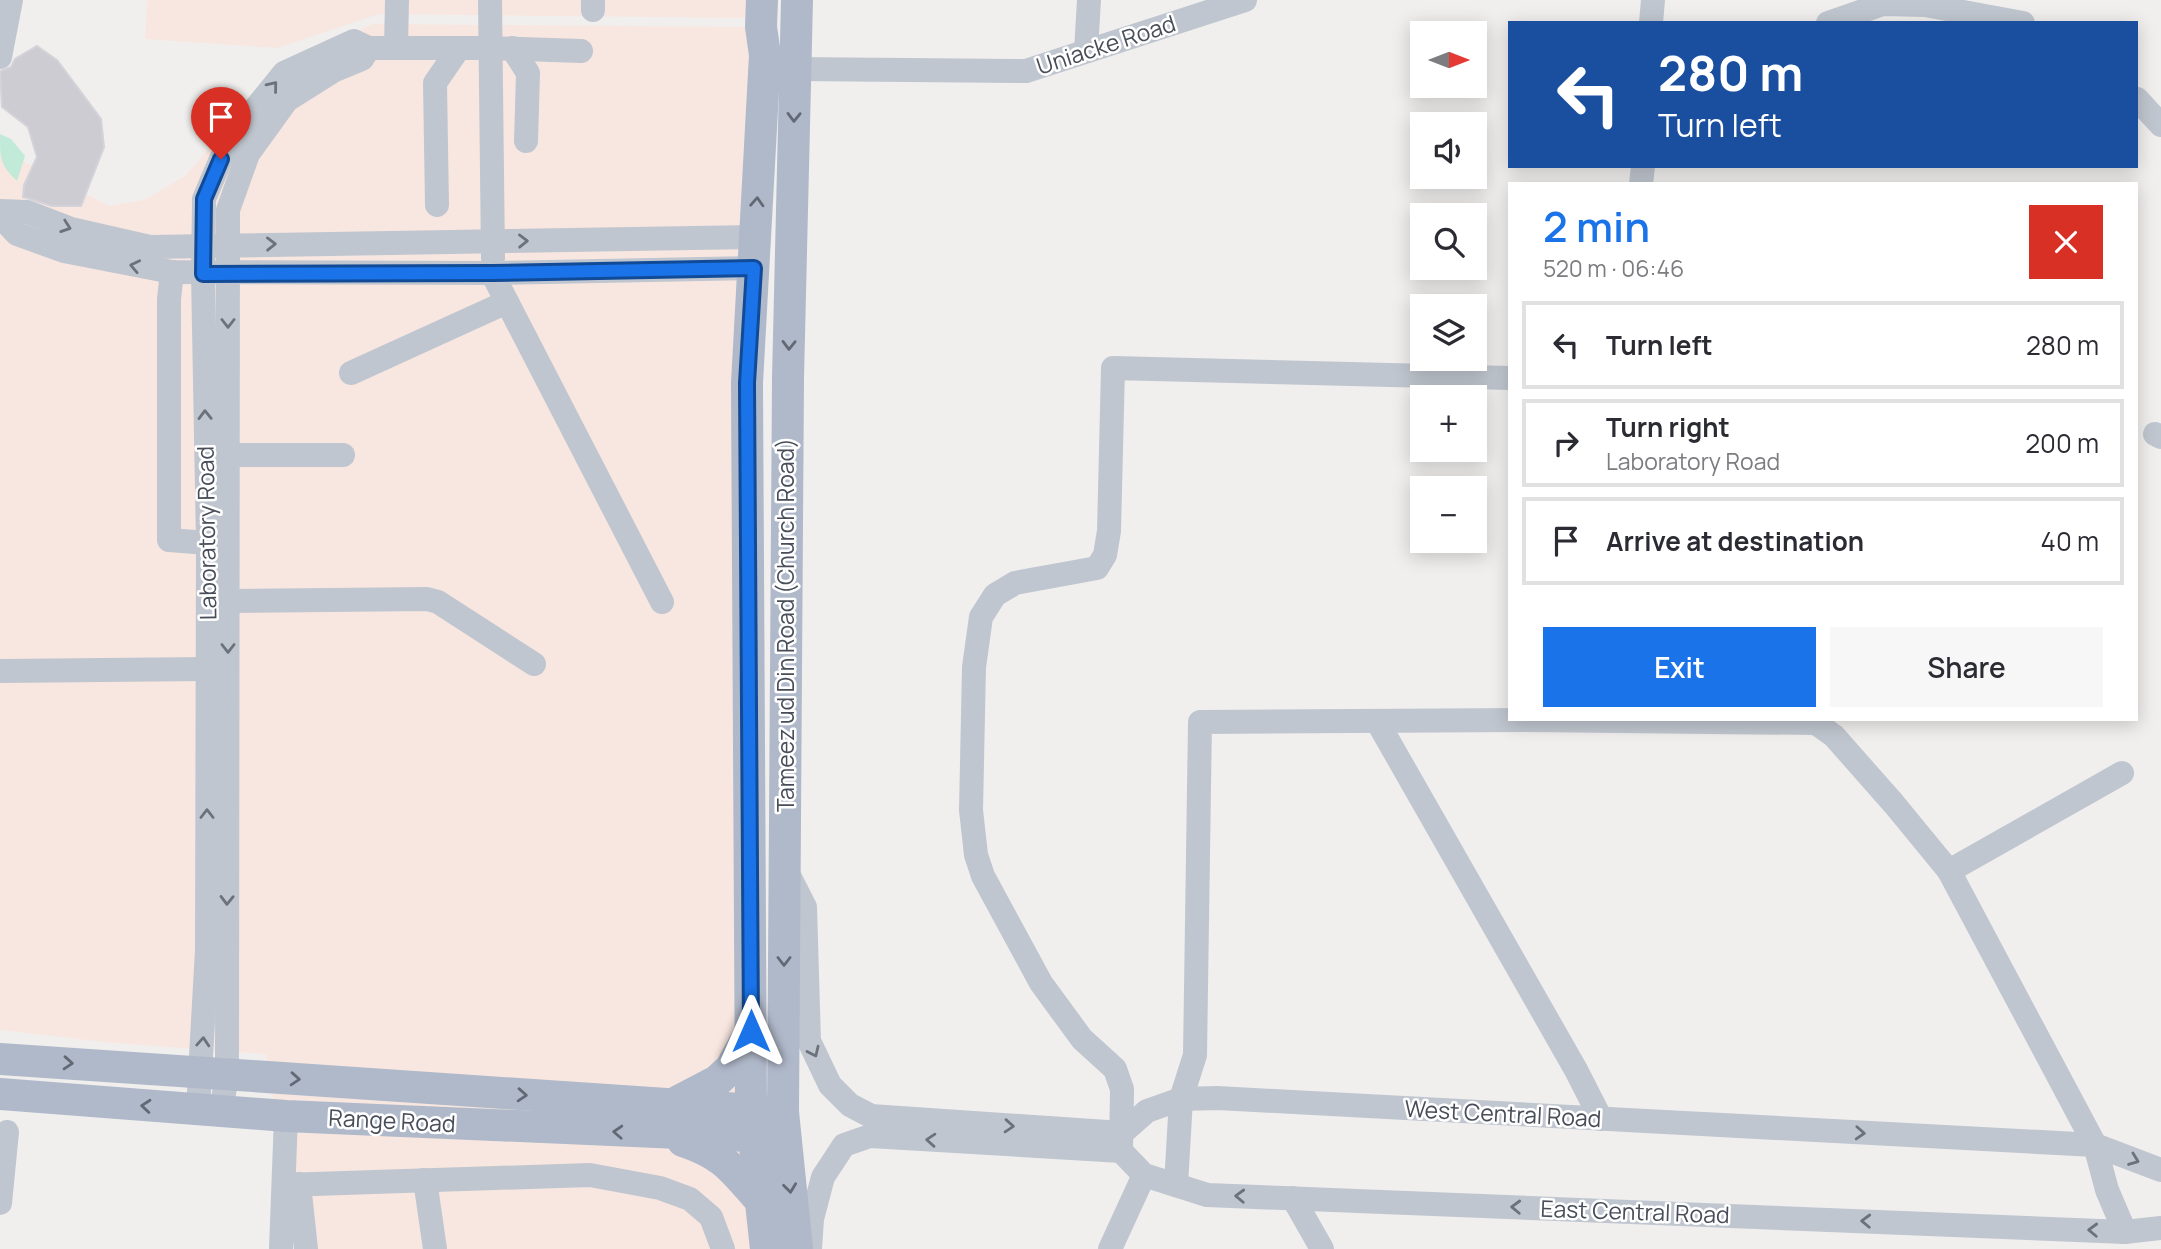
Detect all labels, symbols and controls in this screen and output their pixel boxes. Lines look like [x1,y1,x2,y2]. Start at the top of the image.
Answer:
street label: Uniacke Road [1032,7,1179,82]
north arrow [1410,21,1488,98]
map controls [1410,21,1487,553]
text: 280 m [1658,39,1803,106]
icon: left [1543,49,1634,140]
one-way arrow [265,81,277,94]
pin [191,87,251,159]
icon: arrive [202,98,240,136]
text: Turn left [1658,103,1782,147]
one-way arrow [786,112,802,123]
button: sound [1410,112,1487,189]
one-way arrow [750,196,765,207]
text: 2 min [1543,197,1650,255]
button: search [1410,203,1487,280]
button: close [2029,205,2103,279]
one-way arrow [59,219,71,233]
one-way arrow [518,233,529,249]
one-way arrow [266,237,277,252]
text: 520 m · 06:46 [1543,252,1684,284]
one-way arrow [129,259,141,274]
button: layers [1410,294,1487,371]
one-way arrow [220,318,236,329]
icon: left [1547,326,1585,364]
text: Turn left [1606,327,1713,363]
text: 280 m [2026,327,2099,363]
one-way arrow [781,339,796,350]
button: + [1410,385,1487,462]
text: Turn right [1606,409,1730,445]
one-way arrow [198,410,213,421]
icon: right [1547,424,1585,462]
text: 200 m [2025,425,2099,461]
street label: Tameez ud Din Road (Church Road) [769,438,801,812]
text: Laboratory Road [1606,445,1780,477]
street label: Laboratory Road [188,446,224,620]
button: − [1410,476,1487,553]
icon: arrive [1547,522,1585,560]
text: Arrive at destination [1606,523,1864,559]
text: 40 m [2041,523,2099,559]
button: Exit [1543,627,1816,707]
button: Share [1830,627,2103,707]
one-way arrow [220,644,236,654]
one-way arrow [199,809,215,819]
one-way arrow [219,896,235,906]
one-way arrow [776,956,792,967]
position arrow [714,994,788,1068]
one-way arrow [195,1036,210,1047]
one-way arrow [806,1045,820,1057]
one-way arrow [63,1055,74,1070]
one-way arrow [290,1072,301,1087]
one-way arrow [517,1087,528,1102]
street label: West Central Road [1404,1092,1602,1134]
one-way arrow [141,1099,152,1114]
street label: Range Road [328,1101,456,1139]
one-way arrow [1004,1118,1015,1133]
one-way arrow [612,1124,623,1139]
one-way arrow [1855,1125,1866,1140]
one-way arrow [925,1132,936,1147]
one-way arrow [2127,1152,2139,1166]
one-way arrow [783,1182,798,1194]
one-way arrow [1234,1188,1245,1203]
street label: East Central Road [1540,1192,1730,1230]
one-way arrow [1510,1200,1521,1215]
one-way arrow [1860,1214,1871,1229]
one-way arrow [2087,1223,2098,1238]

